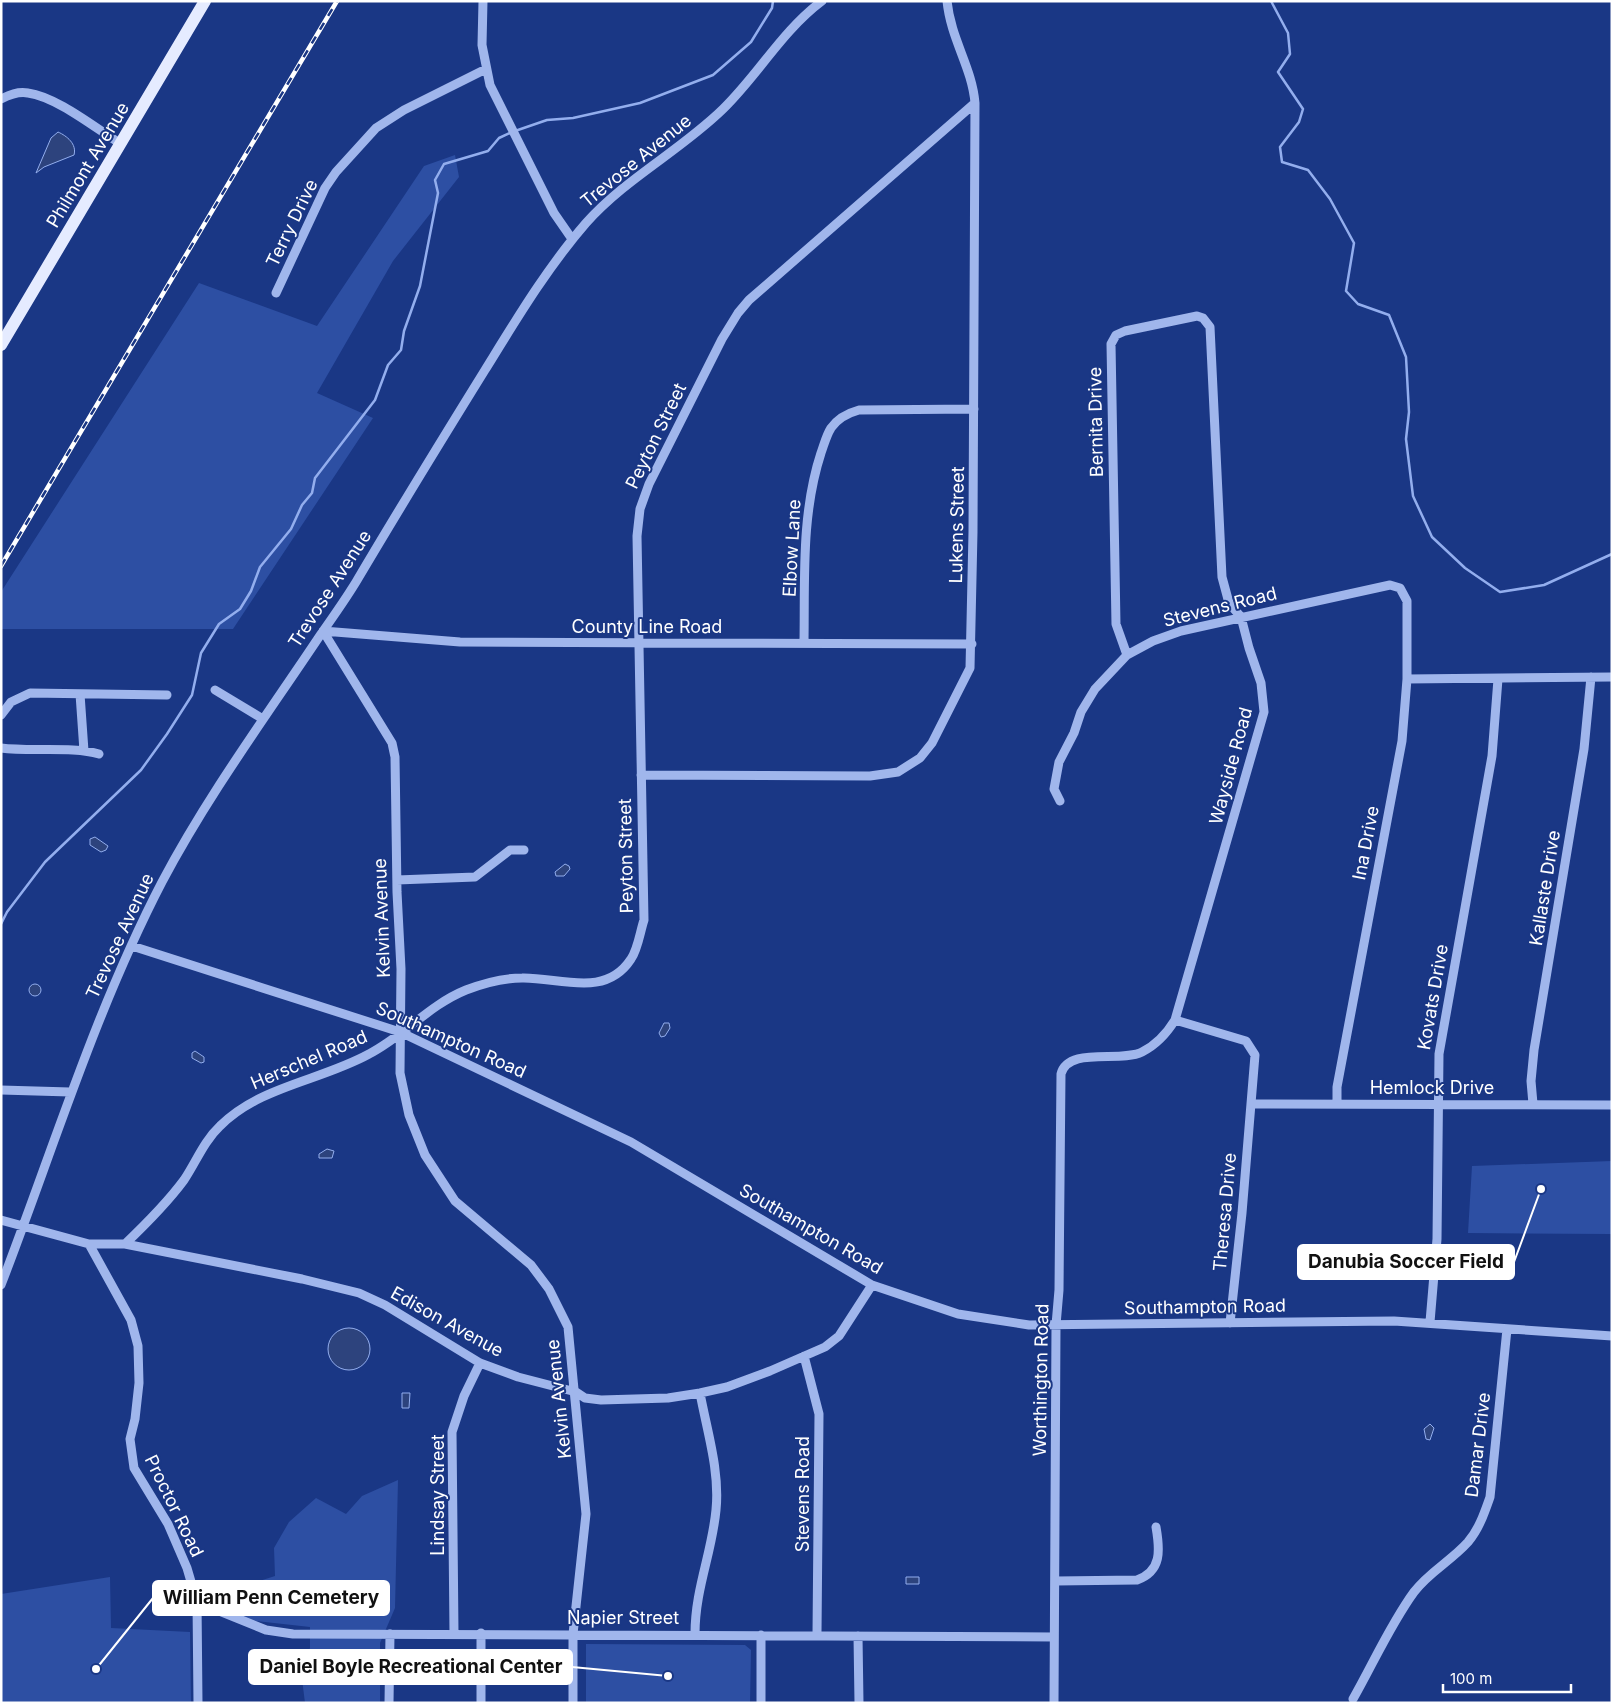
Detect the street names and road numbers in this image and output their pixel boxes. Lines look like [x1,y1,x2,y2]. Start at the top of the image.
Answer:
street label: Philmont Avenue [42,98,133,231]
street label: Trevose Avenue [576,110,695,212]
street label: Terry Drive [261,176,322,270]
street label: Bernita Drive [1084,367,1107,477]
street label: Peyton Street [621,379,690,492]
street label: Lukens Street [945,466,968,584]
street label: Elbow Lane [778,499,805,597]
street label: Trevose Avenue [284,526,375,652]
street label: Stevens Road [1161,582,1279,631]
street label: County Line Road [572,616,722,637]
street label: Wayside Road [1205,705,1256,827]
street label: Peyton Street [614,798,637,914]
street label: Ina Drive [1348,804,1383,882]
street label: Kallaste Drive [1525,829,1564,947]
street label: Kelvin Avenue [369,858,394,978]
street label: Trevose Avenue [81,870,158,1002]
street label: Kovats Drive [1413,942,1452,1051]
street label: Southampton Road [373,997,529,1082]
street label: Herschel Road [247,1026,370,1094]
street label: Hemlock Drive [1370,1077,1494,1098]
street label: Theresa Drive [1209,1152,1240,1272]
street label: Southampton Road [736,1179,887,1278]
street label: Edison Avenue [387,1282,507,1361]
street label: Southampton Road [1124,1295,1286,1318]
street label: Worthington Road [1029,1303,1052,1457]
street label: Kelvin Avenue [542,1338,575,1460]
street label: Damar Drive [1461,1391,1494,1499]
street label: Lindsay Street [427,1434,448,1556]
street label: Stevens Road [792,1436,813,1552]
street label: Proctor Road [141,1451,208,1560]
street label: Napier Street [567,1607,679,1628]

